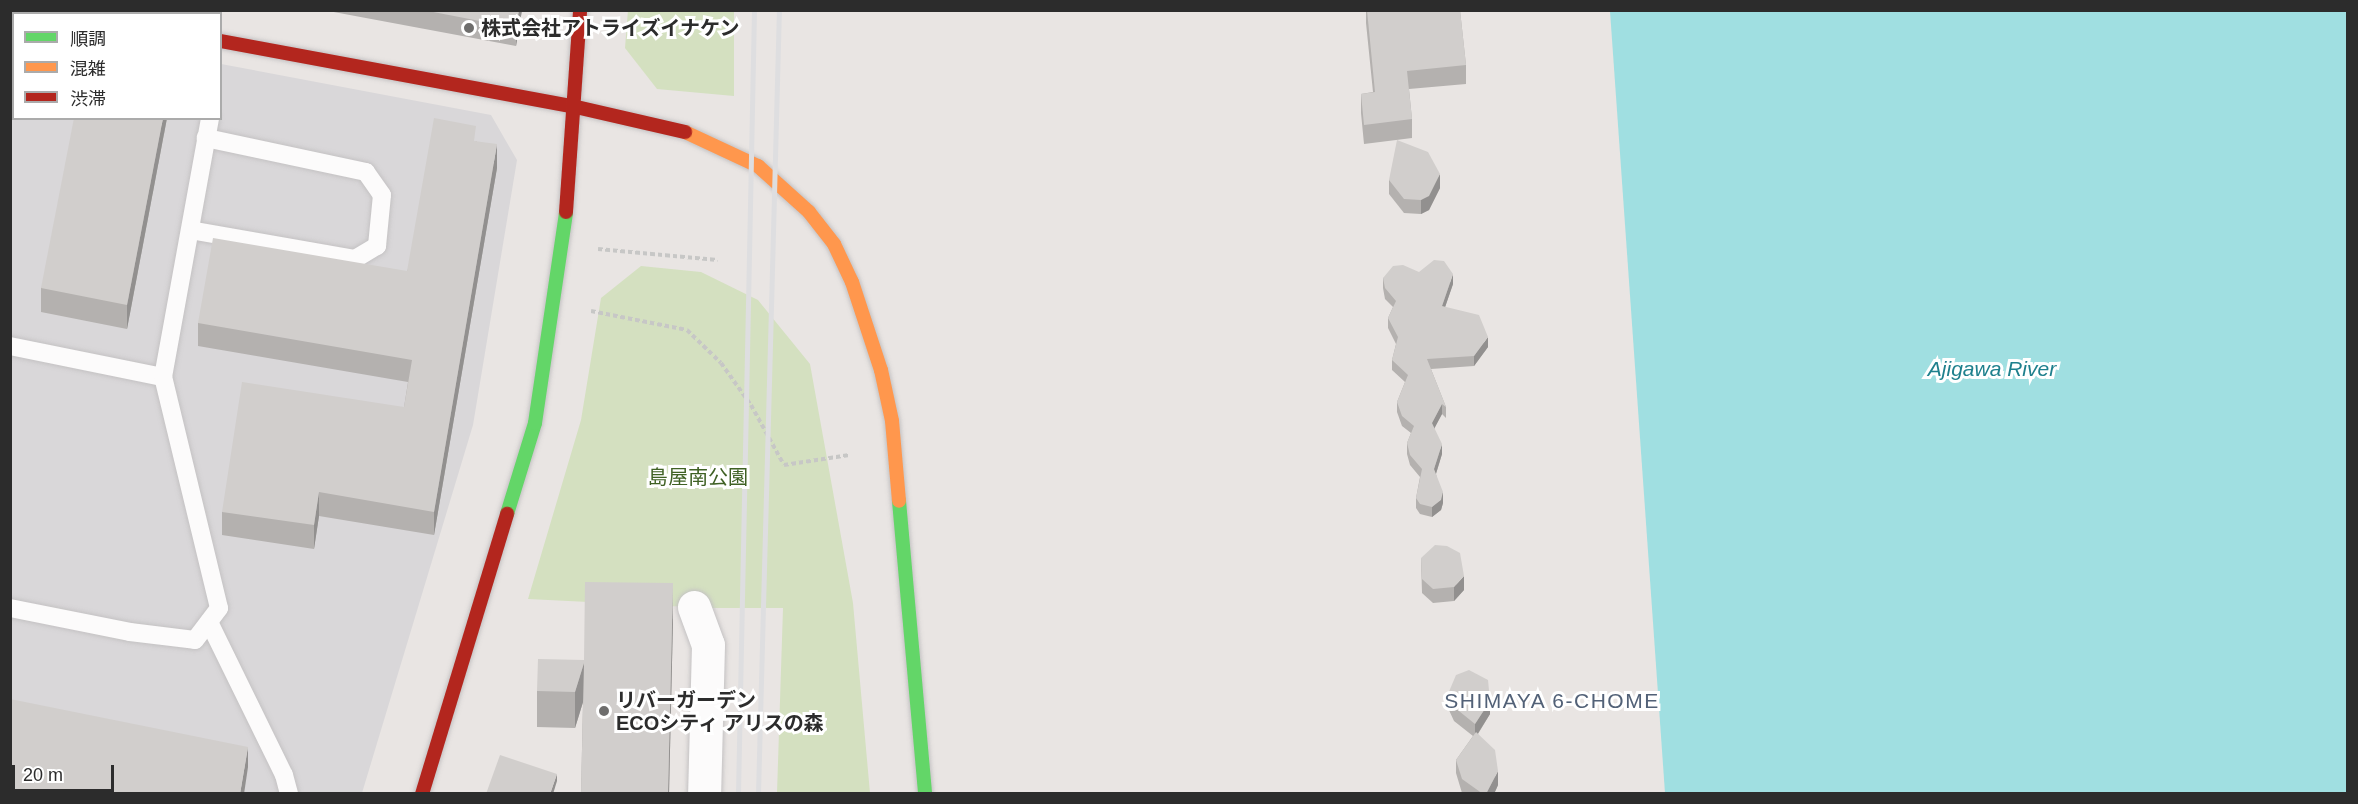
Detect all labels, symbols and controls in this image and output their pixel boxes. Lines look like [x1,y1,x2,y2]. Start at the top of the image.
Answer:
legend [12,12,222,120]
place label: 株式会社アトライズイナケン [481,16,741,40]
marker: 株式会社アトライズイナケン [462,21,476,35]
text: 順調 [70,29,106,49]
text: 混雑 [70,59,106,79]
text: 渋滞 [70,89,106,109]
water label: Ajigawa River [1928,356,2056,382]
park label: 島屋南公園 [648,465,748,489]
place label: リバーガーデン ECOシティ アリスの森 [616,688,825,735]
district label: SHIMAYA 6-CHOME [1444,688,1660,714]
marker: リバーガーデン ECOシティ アリスの森 [597,704,611,718]
scale bar [15,753,117,791]
text: 20 m [23,765,63,785]

